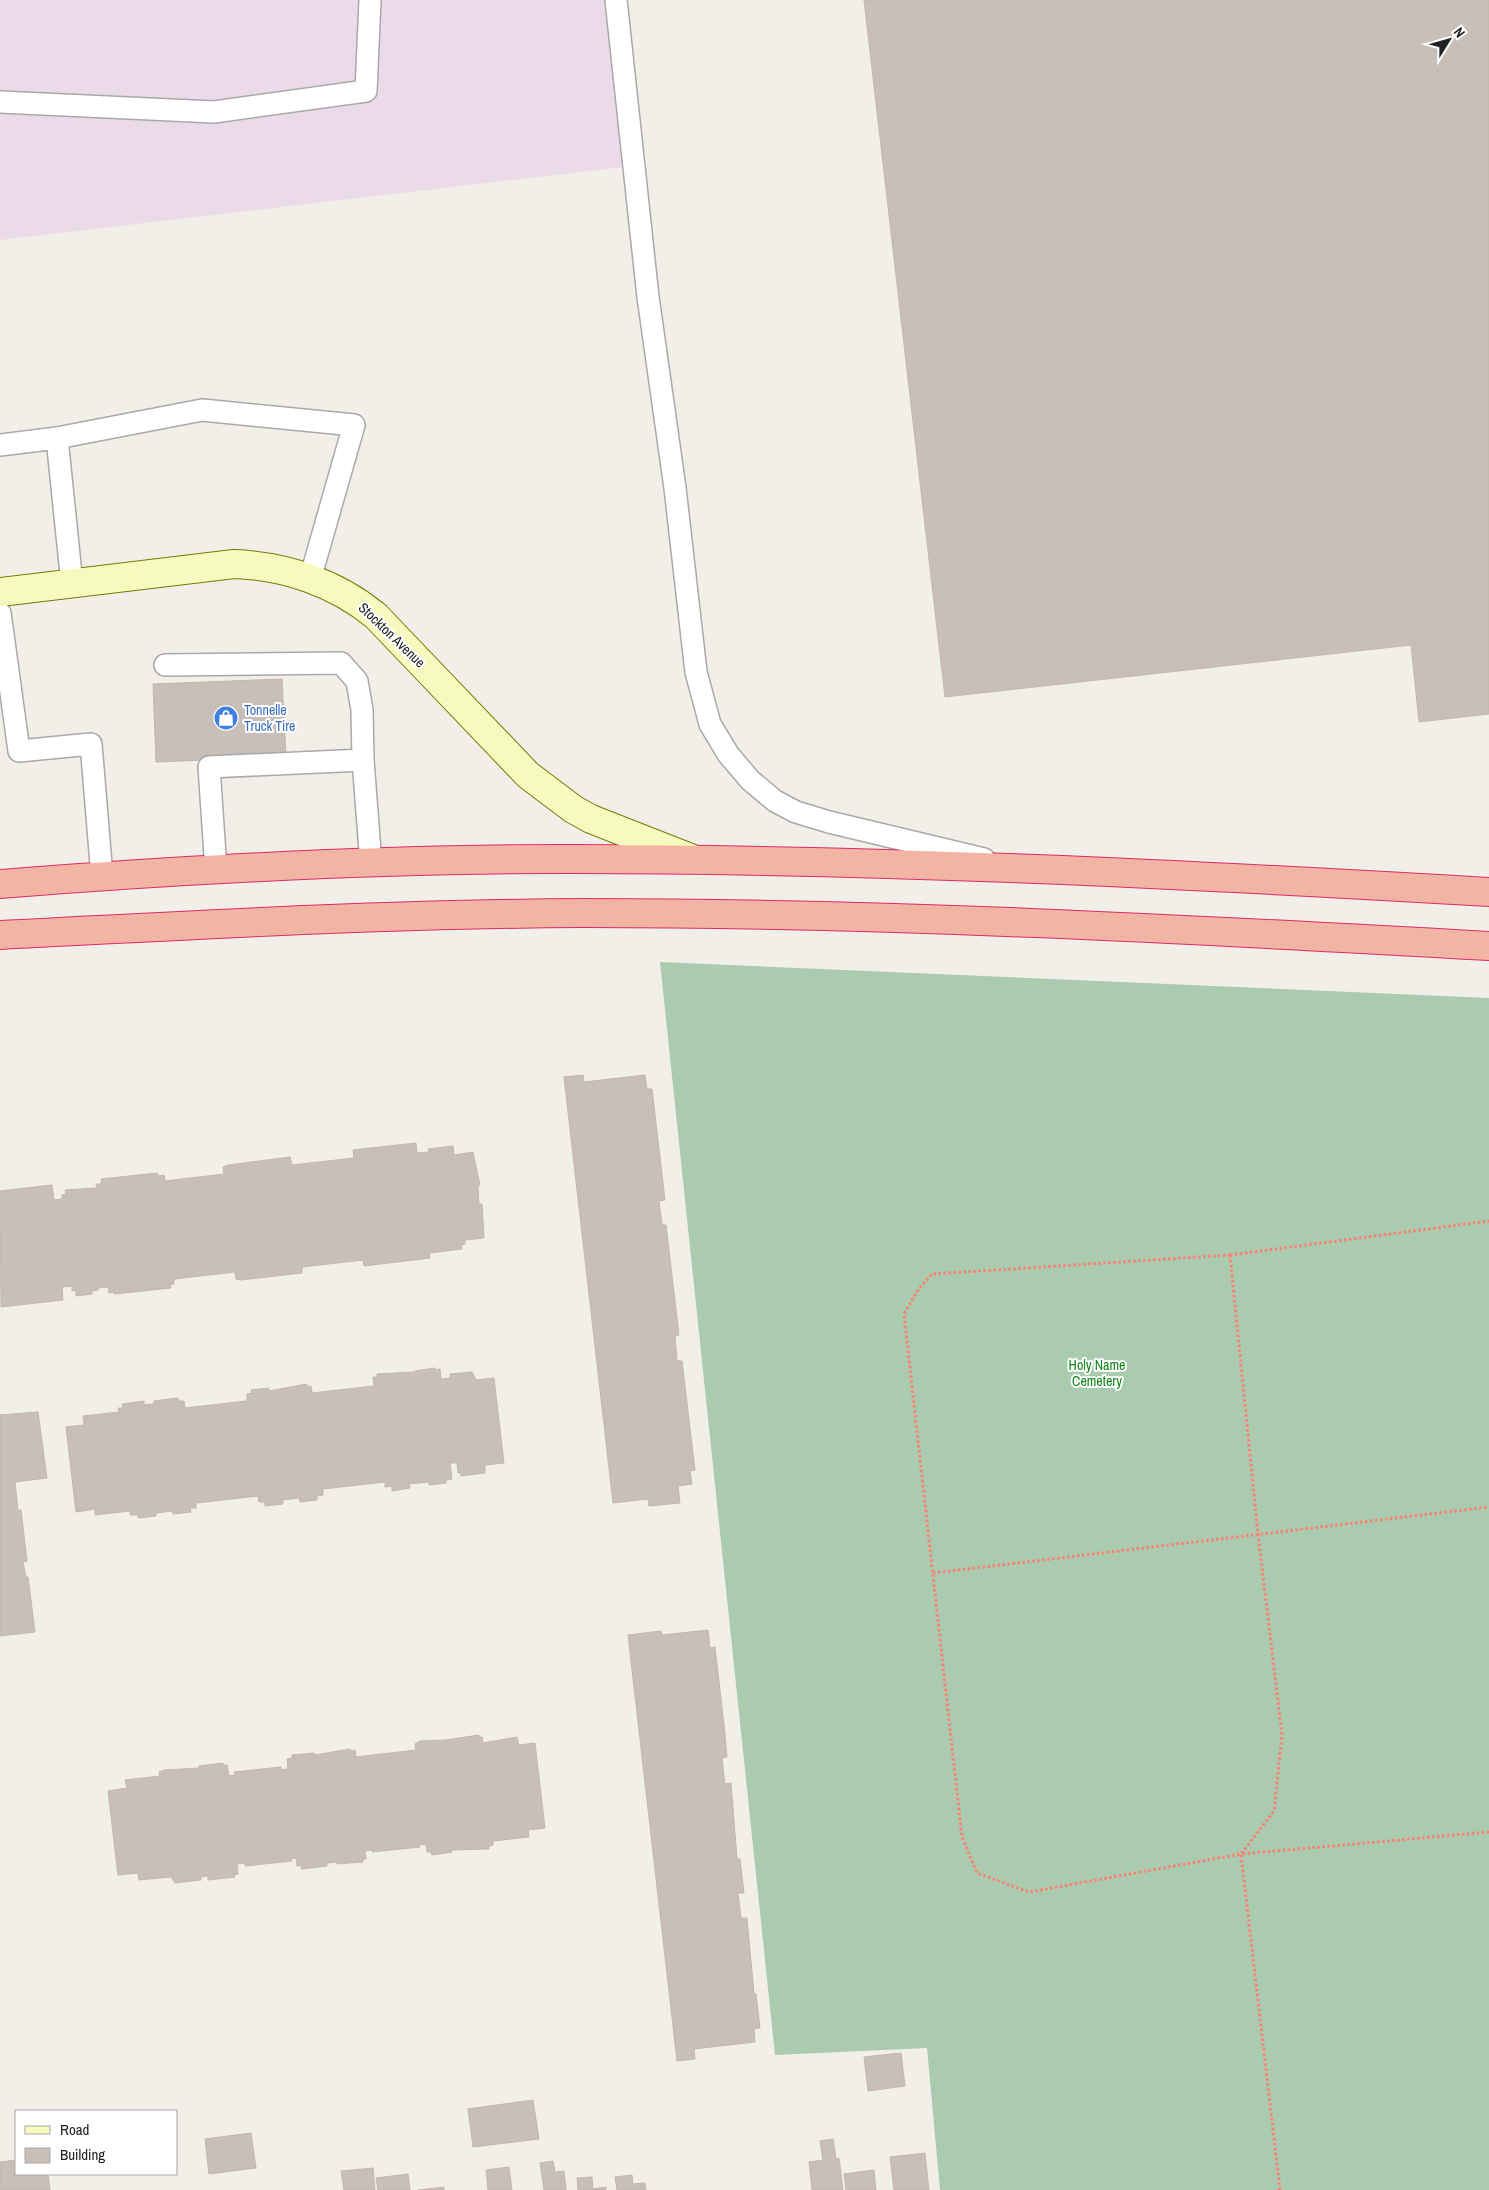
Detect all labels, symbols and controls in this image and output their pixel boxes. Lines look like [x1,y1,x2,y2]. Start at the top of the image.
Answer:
north arrow [1424,15,1474,65]
text: N [1450,23,1469,41]
street label: Stockton Avenue [355,599,429,671]
place label: Tonnelle Truck Tire [244,701,295,735]
shop icon: Tonnelle Truck Tire [213,705,239,731]
park label: Holy Name Cemetery [1069,1356,1125,1390]
legend [15,2110,178,2175]
text: Road [60,2119,89,2140]
text: Building [60,2144,105,2165]

